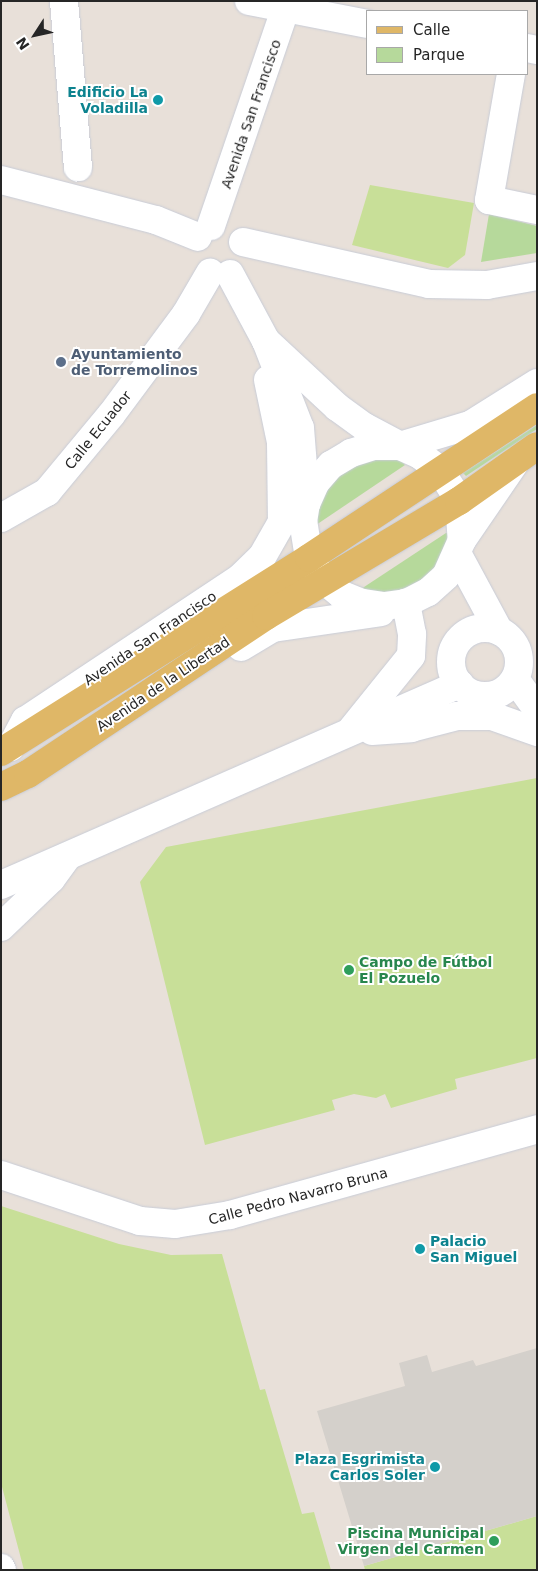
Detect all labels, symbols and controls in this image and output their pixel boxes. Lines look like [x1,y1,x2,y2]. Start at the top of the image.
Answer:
north arrow [10,10,60,60]
legend [366,10,528,75]
text: Calle [413,21,450,39]
text: N [13,34,33,53]
street label: Avenida San Francisco [218,37,284,191]
text: Parque [413,46,465,64]
place label: Edificio La Voladilla [67,84,148,116]
marker: Edificio La Voladilla [152,94,164,106]
place label: Ayuntamiento de Torremolinos [71,346,198,378]
marker: Ayuntamiento de Torremolinos [55,356,67,368]
street label: Calle Ecuador [61,387,135,473]
street label: Avenida San Francisco [80,587,220,689]
street label: Avenida de la Libertad [93,633,233,735]
place label: Campo de Fútbol El Pozuelo [359,954,492,986]
marker: Campo de Fútbol El Pozuelo [343,964,355,976]
street label: Calle Pedro Navarro Bruna [207,1164,389,1228]
place label: Palacio San Miguel [430,1233,517,1266]
marker: Palacio San Miguel [414,1243,426,1255]
place label: Plaza Esgrimista Carlos Soler [295,1451,425,1484]
marker: Plaza Esgrimista Carlos Soler [429,1461,441,1473]
place label: Piscina Municipal Virgen del Carmen [337,1525,484,1558]
marker: Piscina Municipal Virgen del Carmen [488,1535,500,1547]

